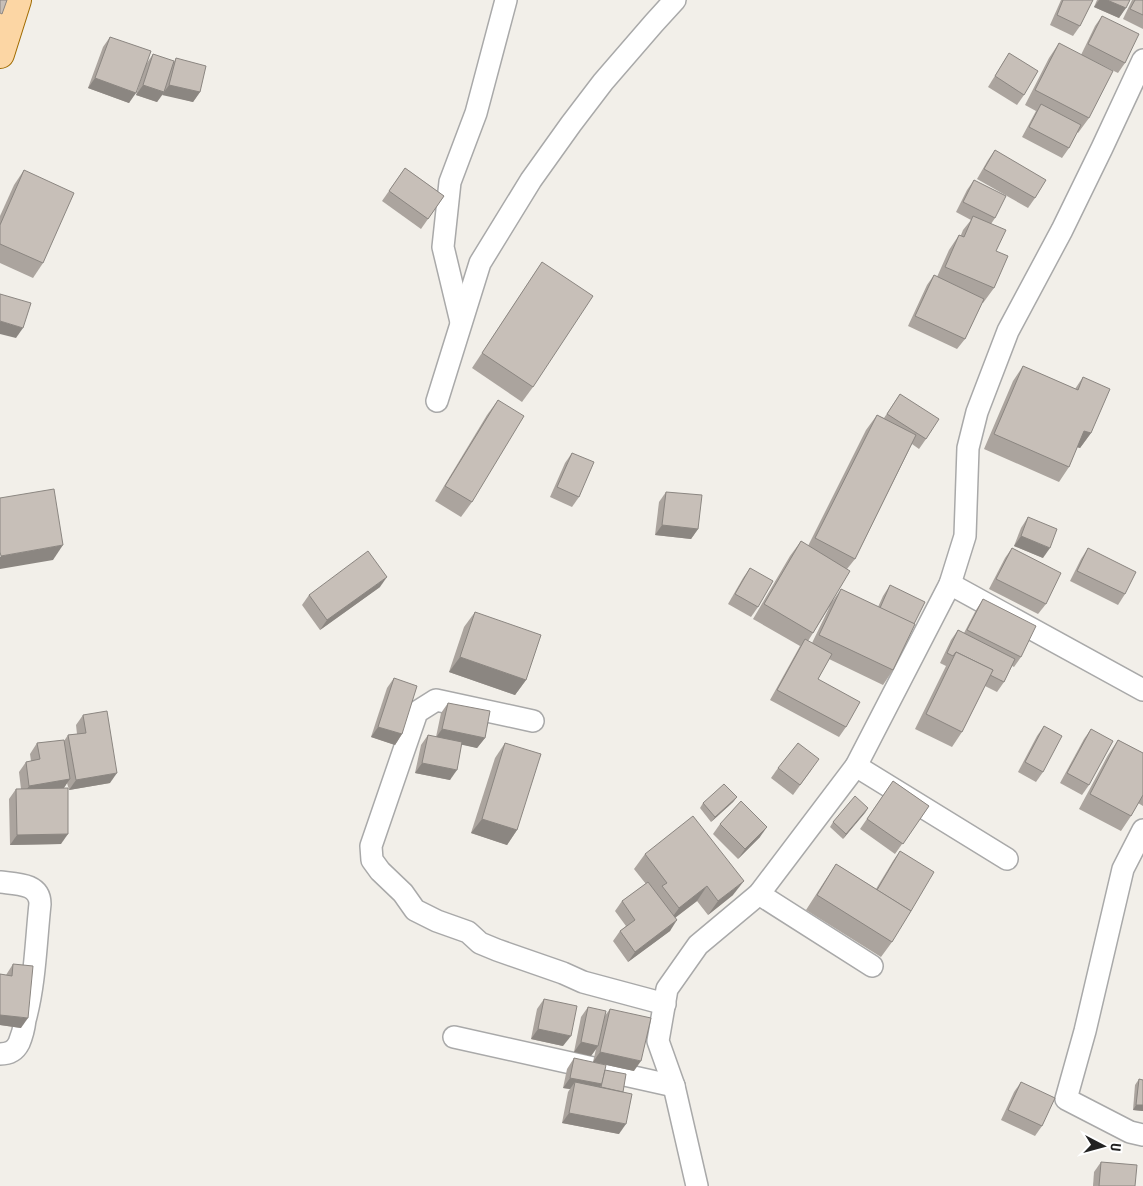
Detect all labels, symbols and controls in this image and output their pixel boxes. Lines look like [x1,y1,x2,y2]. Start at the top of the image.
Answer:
north arrow [1078,1121,1128,1171]
text: U [1108,1143,1124,1152]

